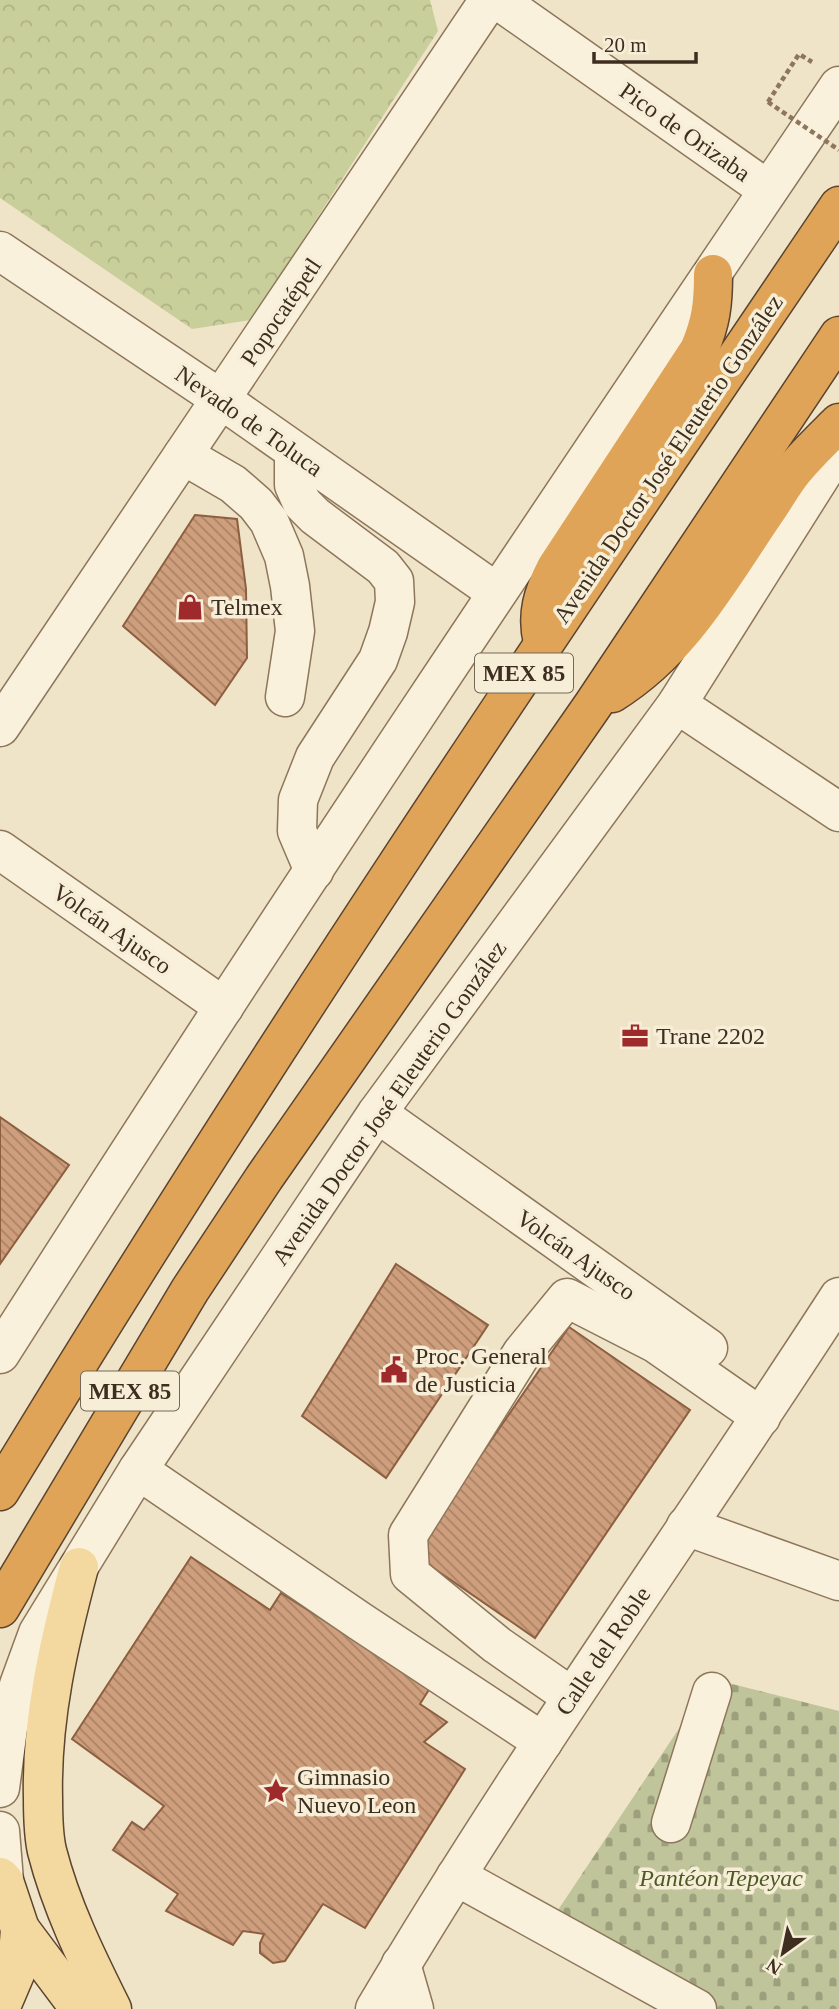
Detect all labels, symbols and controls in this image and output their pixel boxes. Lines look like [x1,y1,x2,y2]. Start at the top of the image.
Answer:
scale bar [594,21,696,65]
text: 20 m [604,33,647,57]
street label: Pico de Orizaba [615,77,756,187]
street label: Popocatépetl [236,253,327,371]
street label: Avenida Doctor José Eleuterio González [548,290,788,628]
street label: Nevado de Toluca [170,361,328,482]
shop icon: Telmex [175,592,205,622]
place label: Telmex [211,594,283,620]
road number: MEX 85 [475,653,573,692]
street label: Volcán Ajusco [48,879,176,979]
street label: Avenida Doctor José Eleuterio González [266,936,512,1270]
office icon: Trane 2202 [620,1021,650,1051]
place label: Trane 2202 [656,1023,765,1049]
street label: Volcán Ajusco [512,1205,640,1305]
place label: Proc. General de Justicia [415,1343,547,1397]
public building icon: Proc. General de Justicia [379,1355,409,1385]
road number: MEX 85 [81,1372,179,1410]
street label: Calle del Roble [550,1582,656,1720]
place label: Gimnasio Nuevo Leon [297,1764,416,1818]
place icon: Gimnasio Nuevo Leon [261,1776,291,1806]
park label: Pantéon Tepeyac [638,1865,803,1891]
north arrow [748,1918,818,1988]
text: N [762,1954,785,1979]

